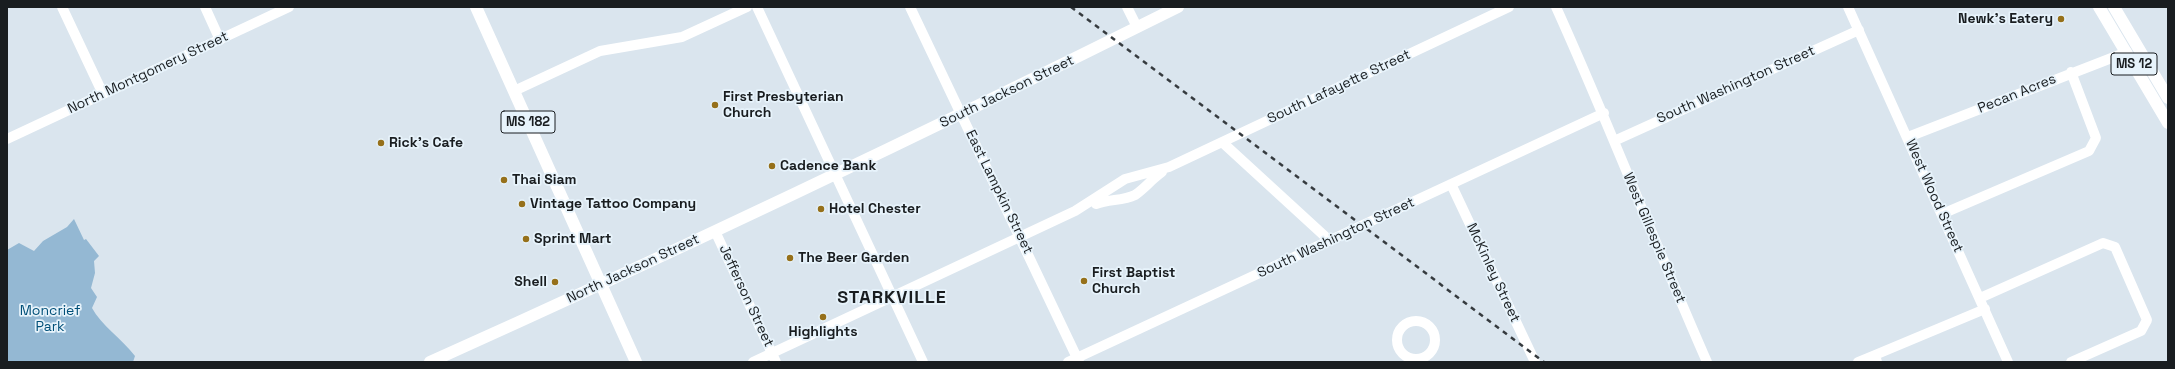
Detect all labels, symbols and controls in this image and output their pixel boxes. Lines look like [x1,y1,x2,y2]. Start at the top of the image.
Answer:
place label: Newk's Eatery [1958,11,2053,27]
marker: Newk's Eatery [2056,14,2066,24]
street label: North Montgomery Street [65,28,231,118]
street label: South Washington Street [1654,42,1818,128]
street label: South Lafayette Street [1265,46,1413,128]
street label: South Jackson Street [937,52,1077,132]
road number: MS 12 [2111,53,2157,75]
street label: Pecan Acres [1975,71,2059,117]
place label: First Presbyterian Church [723,89,844,122]
marker: First Presbyterian Church [710,100,720,110]
road number: MS 182 [501,111,555,133]
street label: East Lampkin Street [962,127,1036,257]
place label: Rick's Cafe [389,135,463,151]
street label: West Wood Street [1901,137,1967,255]
marker: Rick's Cafe [376,138,386,148]
place label: Cadence Bank [780,158,876,174]
marker: Cadence Bank [767,161,777,171]
street label: West Gillespie Street [1619,170,1689,306]
place label: Thai Siam [512,172,576,188]
marker: Thai Siam [499,175,509,185]
street label: South Washington Street [1255,194,1417,282]
place label: Vintage Tattoo Company [530,196,696,212]
marker: Vintage Tattoo Company [517,199,527,209]
place label: Hotel Chester [829,201,921,217]
marker: Hotel Chester [816,204,826,214]
street label: McKinley Street [1463,221,1523,325]
place label: Sprint Mart [534,231,611,247]
street label: North Jackson Street [564,231,702,307]
marker: Sprint Mart [521,234,531,244]
street label: Jefferson Street [715,242,777,350]
place label: The Beer Garden [798,250,909,266]
marker: The Beer Garden [785,253,795,263]
place label: First Baptist Church [1092,265,1175,298]
place label: Shell [514,274,547,290]
marker: First Baptist Church [1079,276,1089,286]
marker: Shell [550,277,560,287]
district label: STARKVILLE [837,287,947,309]
park label: Moncrief Park [20,303,80,336]
marker: Highlights [818,312,828,322]
place label: Highlights [789,324,857,340]

